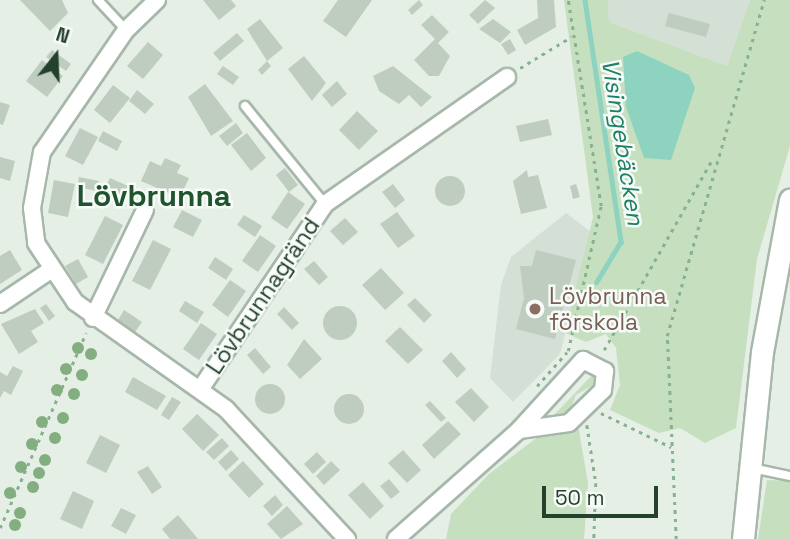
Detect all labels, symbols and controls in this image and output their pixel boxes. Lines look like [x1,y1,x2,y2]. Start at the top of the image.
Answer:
north arrow [21,21,91,91]
text: N [53,22,73,49]
water label: Visingebäcken [596,57,650,227]
district label: Lövbrunna [77,178,231,214]
street label: Lövbrunnagränd [201,213,325,379]
place label: Lövbrunna förskola [549,282,667,336]
marker: Lövbrunna förskola [527,301,543,317]
scale bar [545,472,660,516]
text: 50 m [555,484,605,511]

